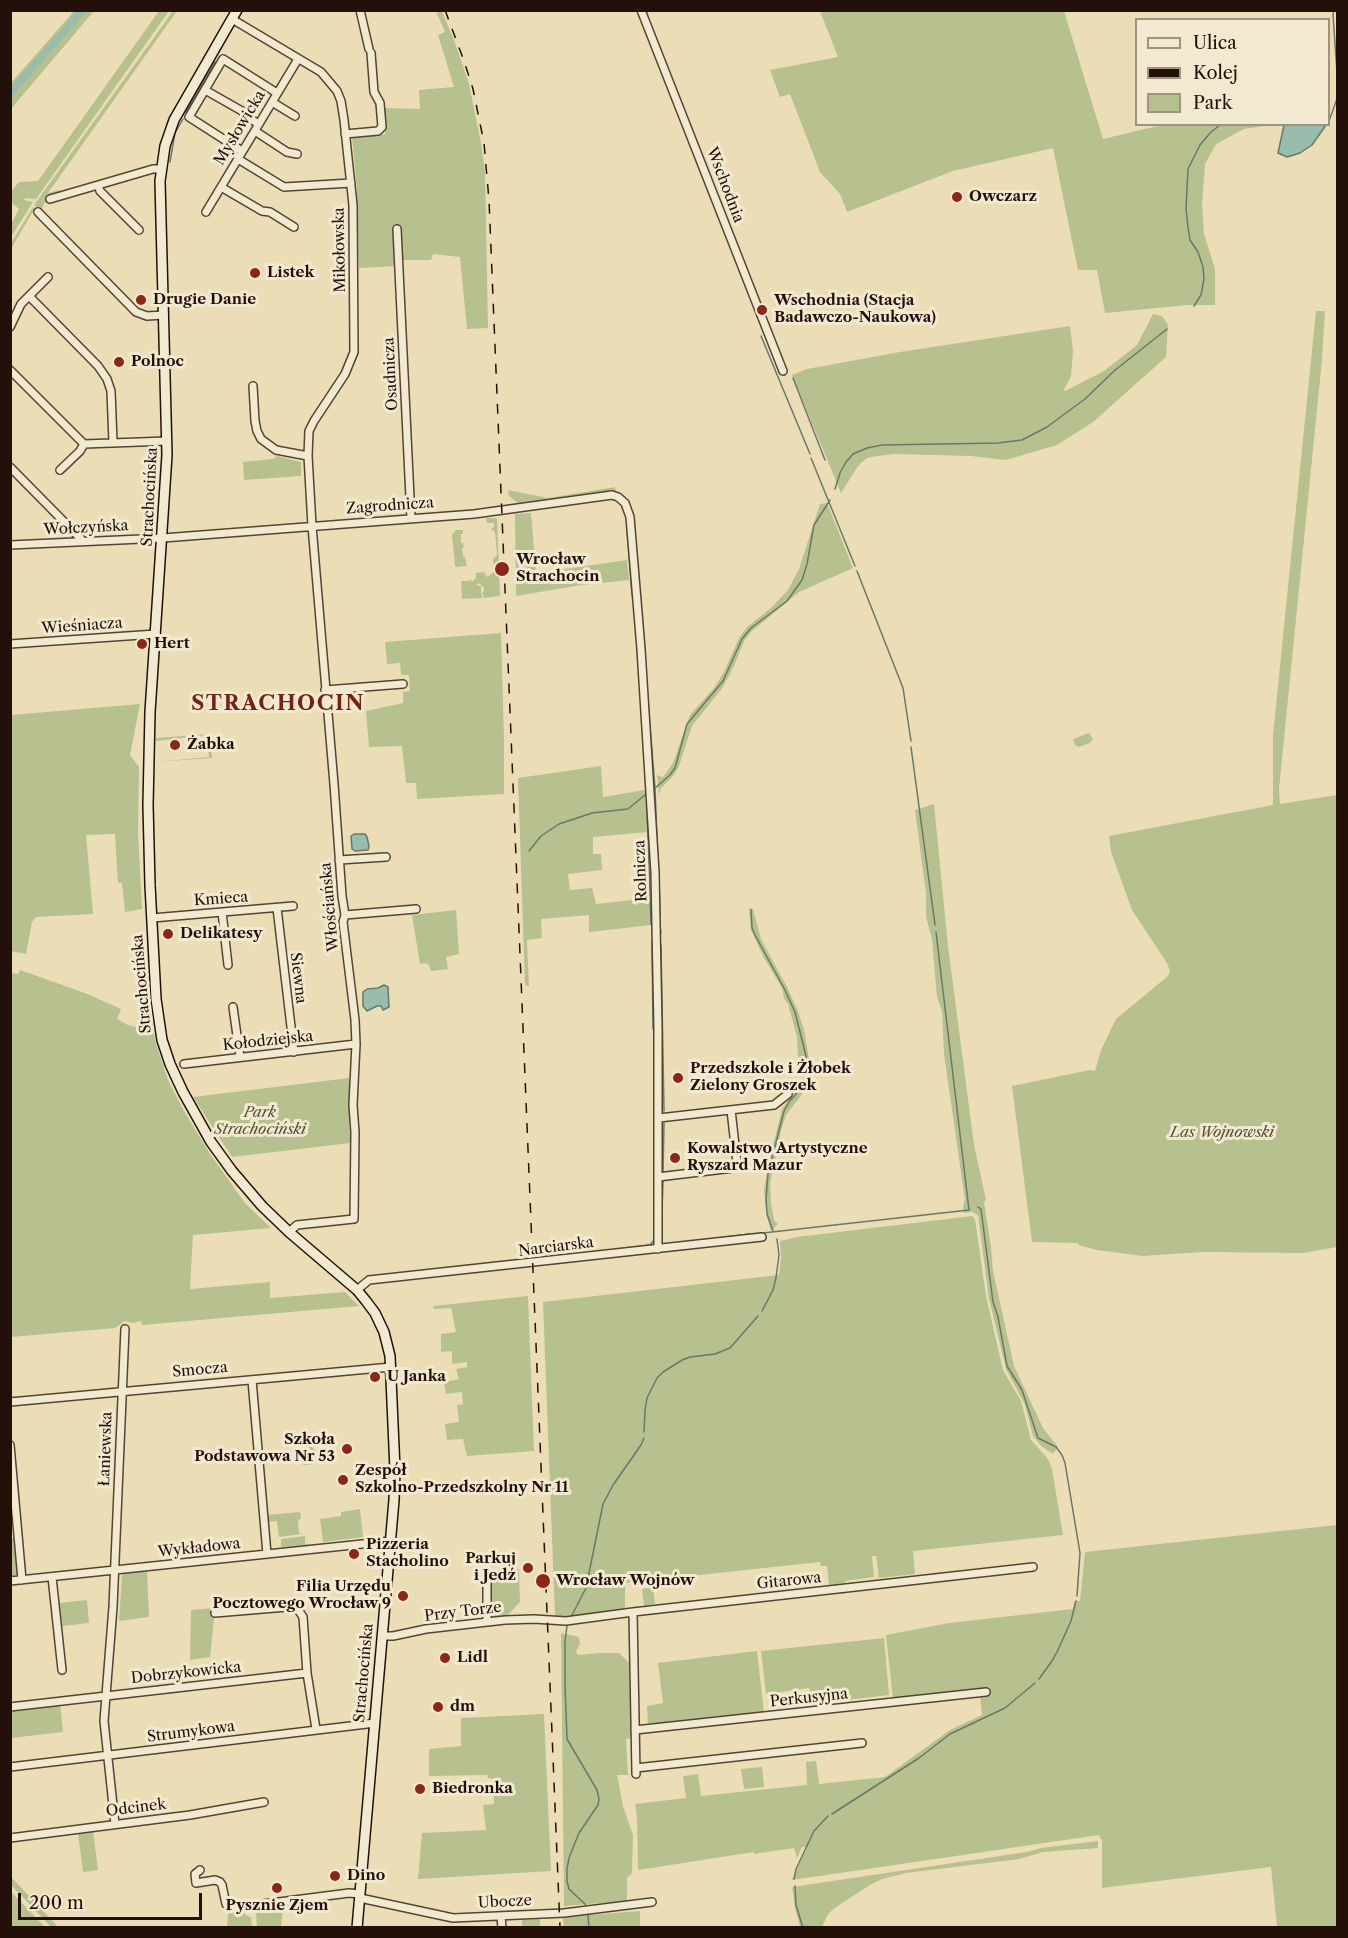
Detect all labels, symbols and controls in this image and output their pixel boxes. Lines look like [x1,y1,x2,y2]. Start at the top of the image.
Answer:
legend [1135,18,1330,126]
text: Ulica [1193,32,1237,54]
text: Kolej [1193,62,1238,84]
street label: Mysłowicka [211,87,269,169]
text: Park [1193,92,1232,114]
street label: Wschodnia [702,145,748,225]
place label: Owczarz [969,188,1037,206]
marker: Owczarz [950,190,964,204]
street label: Mikołowska [330,207,350,293]
place label: Listek [267,264,314,282]
marker: Listek [248,266,262,280]
place label: Drugie Danie [153,291,256,309]
place label: Wschodnia (Stacja Badawczo-Naukowa) [774,292,936,327]
marker: Drugie Danie [134,293,148,307]
marker: Wschodnia (Stacja Badawczo-Naukowa) [755,303,769,317]
street label: Osadnicza [380,337,402,411]
place label: Polnoc [131,353,184,371]
marker: Polnoc [112,355,126,369]
street label: Strachocińska [138,447,162,547]
street label: Zagrodnicza [346,494,434,518]
street label: Wołczyńska [43,517,129,539]
place label: Wrocław Strachocin [516,551,599,586]
marker: Wrocław Strachocin [493,560,511,578]
street label: Wieśniacza [41,614,123,638]
place label: Hert [154,635,190,653]
marker: Hert [135,637,149,651]
district label: STRACHOCIN [191,691,365,717]
place label: Żabka [187,736,235,754]
marker: Żabka [168,738,182,752]
street label: Rolnicza [631,840,651,902]
street label: Włościańska [317,862,343,952]
street label: Kmieca [193,888,249,910]
place label: Delikatesy [180,925,262,943]
marker: Delikatesy [161,927,175,941]
street label: Strachocińska [129,934,155,1034]
street label: Siewna [286,951,310,1005]
street label: Kołodziejska [222,1027,314,1055]
place label: Przedszkole i Żłobek Zielony Groszek [690,1060,851,1095]
marker: Przedszkole i Żłobek Zielony Groszek [671,1071,685,1085]
park label: Park Strachociński [214,1104,306,1139]
park label: Las Wojnowski [1170,1124,1274,1142]
place label: Kowalstwo Artystyczne Ryszard Mazur [687,1140,868,1175]
marker: Kowalstwo Artystyczne Ryszard Mazur [668,1151,682,1165]
street label: Narciarska [517,1233,595,1261]
street label: Smocza [171,1359,229,1381]
place label: U Janka [387,1368,446,1386]
marker: U Janka [368,1370,382,1384]
street label: Łaniewska [96,1411,116,1487]
place label: Szkoła Podstawowa Nr 53 [194,1431,335,1466]
marker: Szkoła Podstawowa Nr 53 [340,1442,354,1456]
place label: Zespół Szkolno-Przedszkolny Nr 11 [355,1462,569,1497]
marker: Zespół Szkolno-Przedszkolny Nr 11 [336,1473,350,1487]
street label: Wykładowa [157,1535,241,1561]
place label: Pizzeria Stacholino [366,1536,449,1571]
marker: Pizzeria Stacholino [347,1547,361,1561]
place label: Parkuj i Jedź [465,1550,516,1585]
marker: Parkuj i Jedź [521,1561,535,1575]
street label: Gitarowa [756,1569,822,1593]
marker: Wrocław Wojnów [534,1572,552,1590]
place label: Wrocław Wojnów [556,1572,694,1590]
place label: Filia Urzędu Pocztowego Wrocław 9 [212,1578,391,1613]
marker: Filia Urzędu Pocztowego Wrocław 9 [396,1589,410,1603]
street label: Przy Torze [423,1598,503,1626]
street label: Strachocińska [351,1623,377,1723]
place label: Lidl [457,1649,488,1667]
marker: Lidl [438,1651,452,1665]
street label: Dobrzykowicka [130,1658,242,1688]
street label: Perkusyjna [769,1685,849,1711]
place label: dm [450,1698,475,1716]
marker: dm [431,1700,445,1714]
street label: Strumykowa [146,1718,236,1746]
place label: Biedronka [432,1780,513,1798]
marker: Biedronka [413,1782,427,1796]
street label: Odcinek [105,1795,167,1821]
place label: Dino [347,1867,385,1885]
marker: Dino [328,1869,342,1883]
scale bar [21,1881,206,1919]
marker: Pysznie Zjem [270,1881,284,1895]
text: 200 m [29,1892,84,1914]
street label: Ubocze [478,1892,532,1912]
place label: Pysznie Zjem [226,1897,328,1915]

